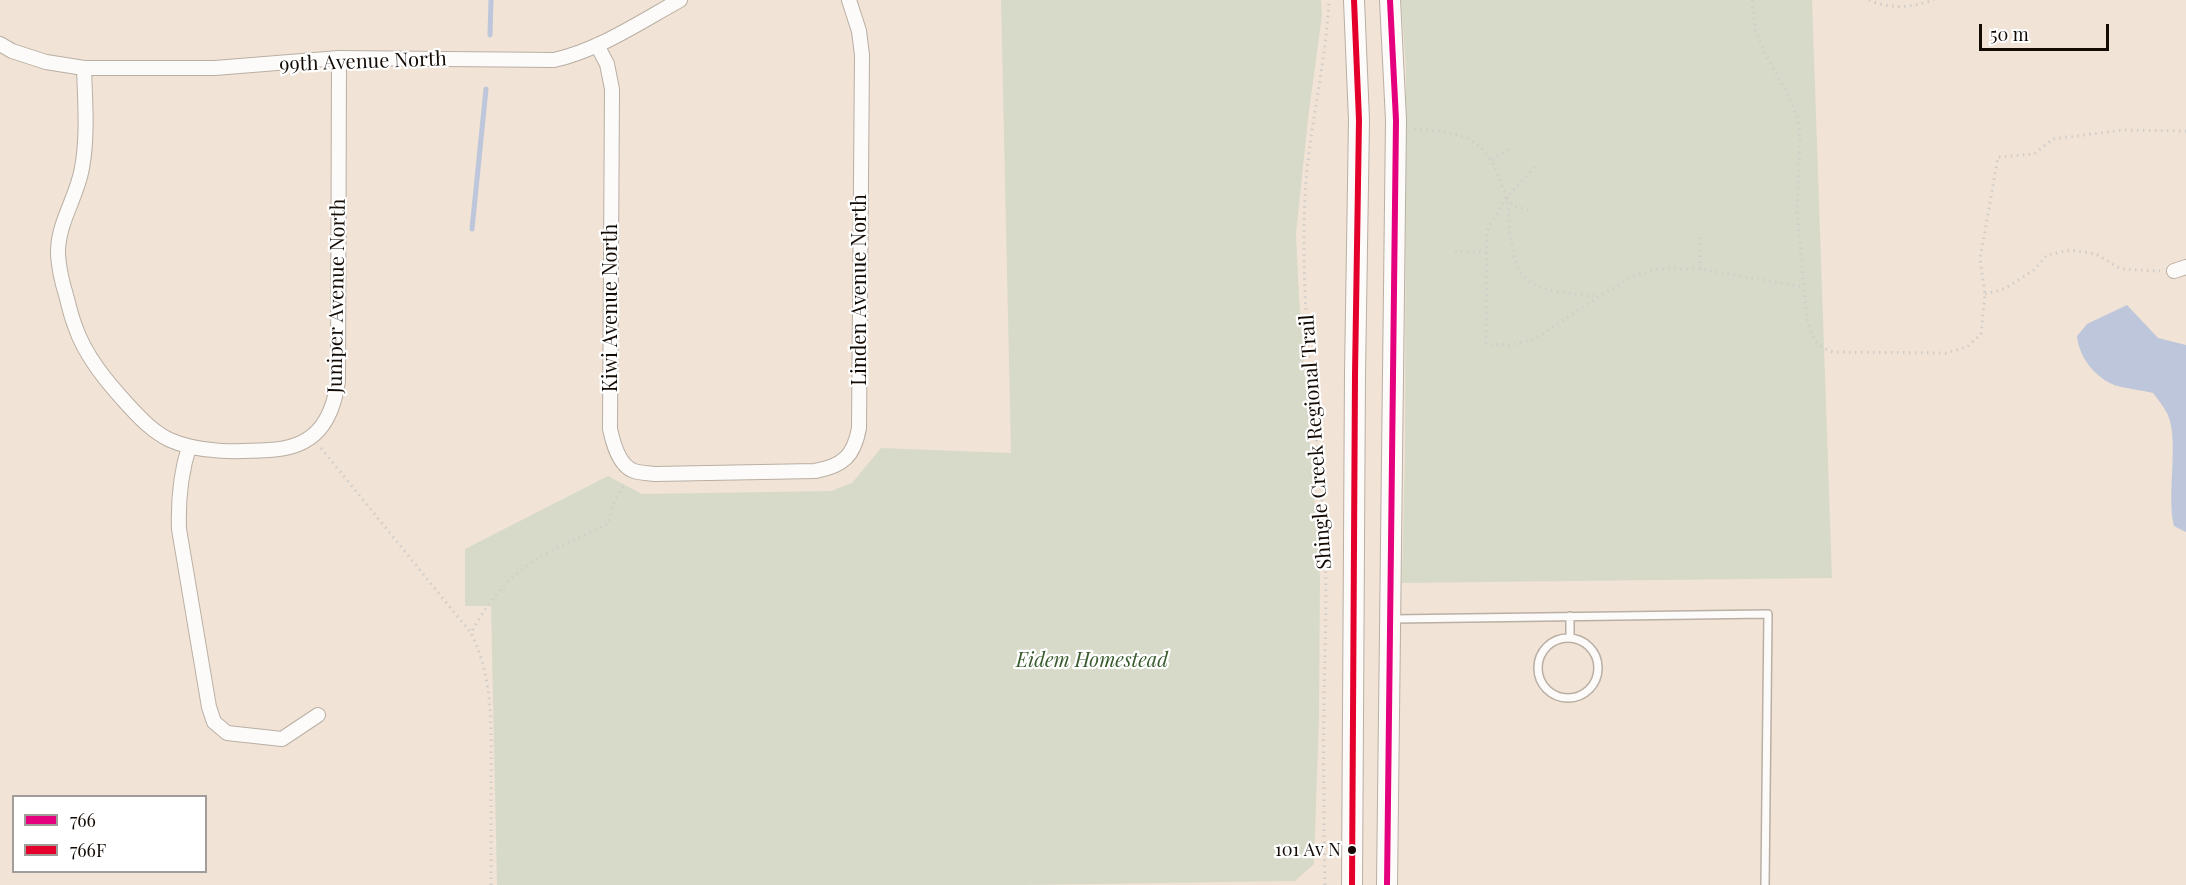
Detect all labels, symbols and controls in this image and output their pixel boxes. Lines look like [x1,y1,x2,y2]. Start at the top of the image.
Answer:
scale bar [1982,12,2112,50]
text: 50 m [1990,22,2029,46]
street label: 99th Avenue North [279,47,447,77]
street label: Linden Avenue North [848,194,872,386]
street label: Juniper Avenue North [323,198,351,394]
street label: Kiwi Avenue North [599,224,623,392]
street label: Shingle Creek Regional Trail [1295,314,1337,570]
park label: Eidem Homestead [1016,649,1168,673]
legend [12,795,207,873]
text: 766 [70,808,96,832]
text: 766F [70,838,106,862]
place label: 101 Av N [1275,839,1341,861]
marker: 101 Av N [1346,844,1358,856]

